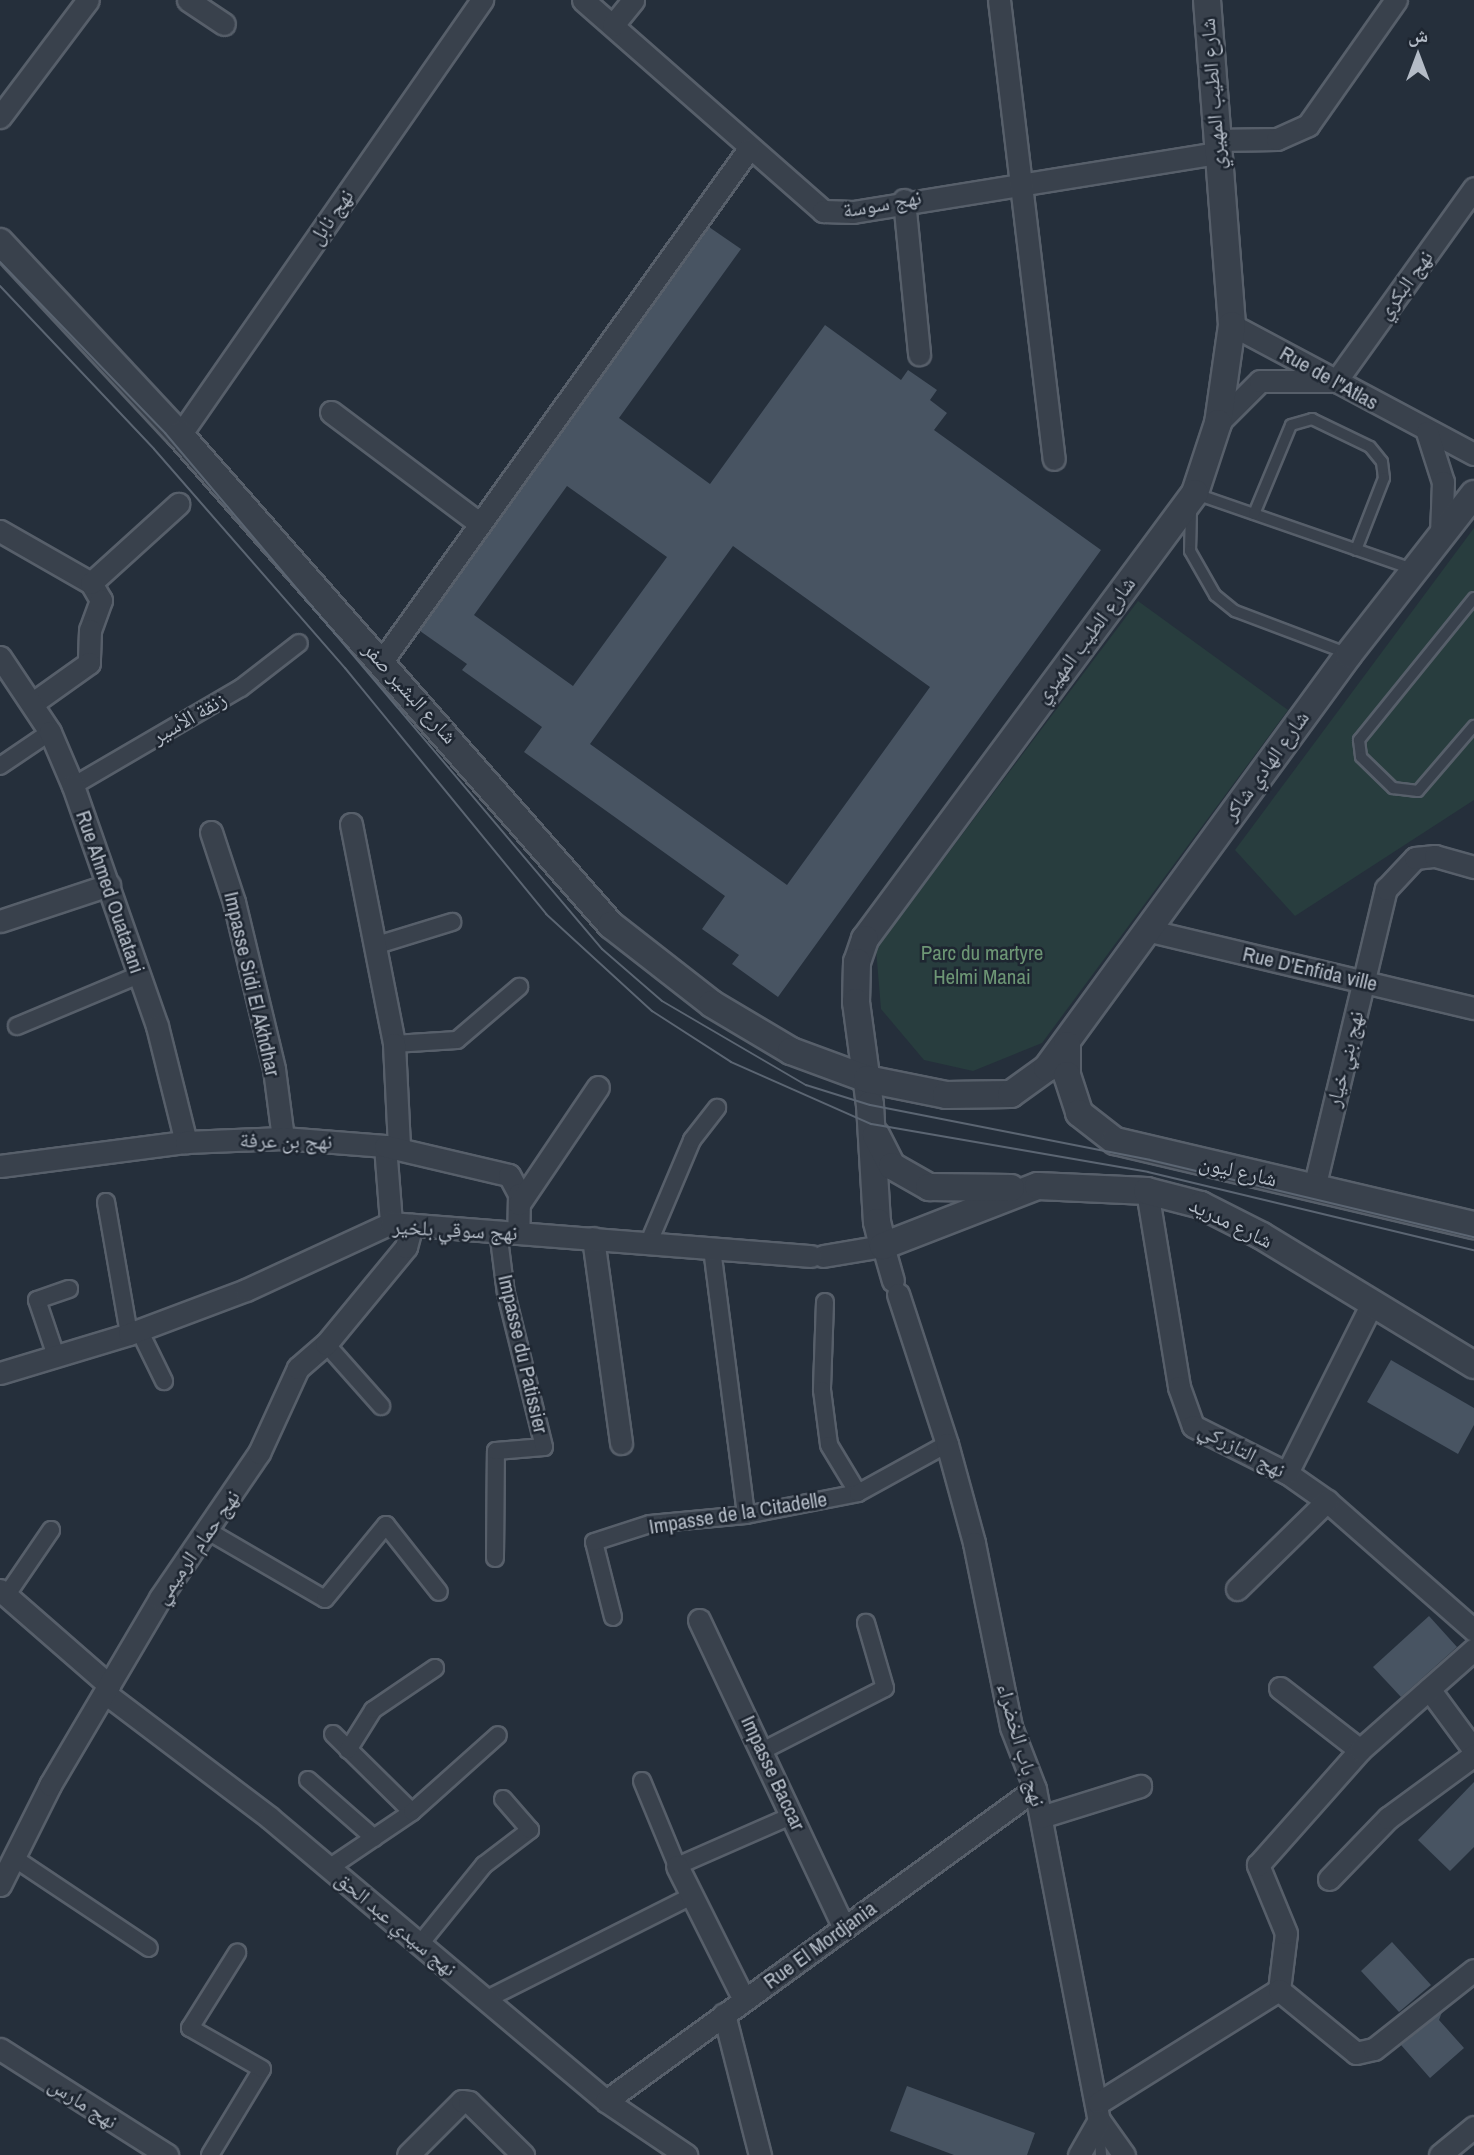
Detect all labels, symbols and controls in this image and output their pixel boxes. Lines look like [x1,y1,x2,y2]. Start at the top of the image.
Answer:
street label: شارع الطيب المهيري [1195,17,1231,171]
north arrow [1383,21,1453,91]
text: ش [1408,22,1428,48]
street label: نهج نابل [303,184,359,250]
street label: نهج سوسة [841,185,923,223]
street label: نهج البكري [1372,246,1438,324]
street label: Rue de l"Atlas [1275,341,1383,415]
street label: شارع الطيب المهيري [1029,572,1141,708]
street label: شارع البشير صفر [358,637,462,749]
street label: زنقة الأسير [147,687,231,749]
street label: شارع الهادي شاكر [1218,706,1314,826]
street label: Rue Ahmed Ouatatani [70,807,150,977]
street label: Impasse Sidi El Akhdhar [218,889,286,1079]
park label: Parc du martyre Helmi Manai [921,940,1043,990]
street label: Rue D'Enfida ville [1240,941,1380,997]
street label: نهج بني خيار [1321,1008,1369,1110]
street label: نهج بن عرفة [239,1128,333,1154]
street label: شارع ليون [1197,1150,1279,1192]
street label: شارع مدريد [1185,1192,1277,1254]
street label: نهج سوقي بلخير [392,1214,518,1246]
street label: Impasse du Patissier [493,1272,553,1436]
street label: نهج التازركي [1194,1417,1290,1483]
street label: نهج حمام الرميمي [149,1485,245,1609]
street label: Impasse de la Citadelle [647,1486,829,1540]
street label: نهج باب الخضراء [991,1680,1051,1810]
street label: Impasse Baccar [735,1712,811,1834]
street label: نهج سيدي عبد الحق [330,1866,462,1982]
street label: Rue El Mordjania [759,1896,881,1994]
street label: نهج مارس [44,2072,122,2134]

